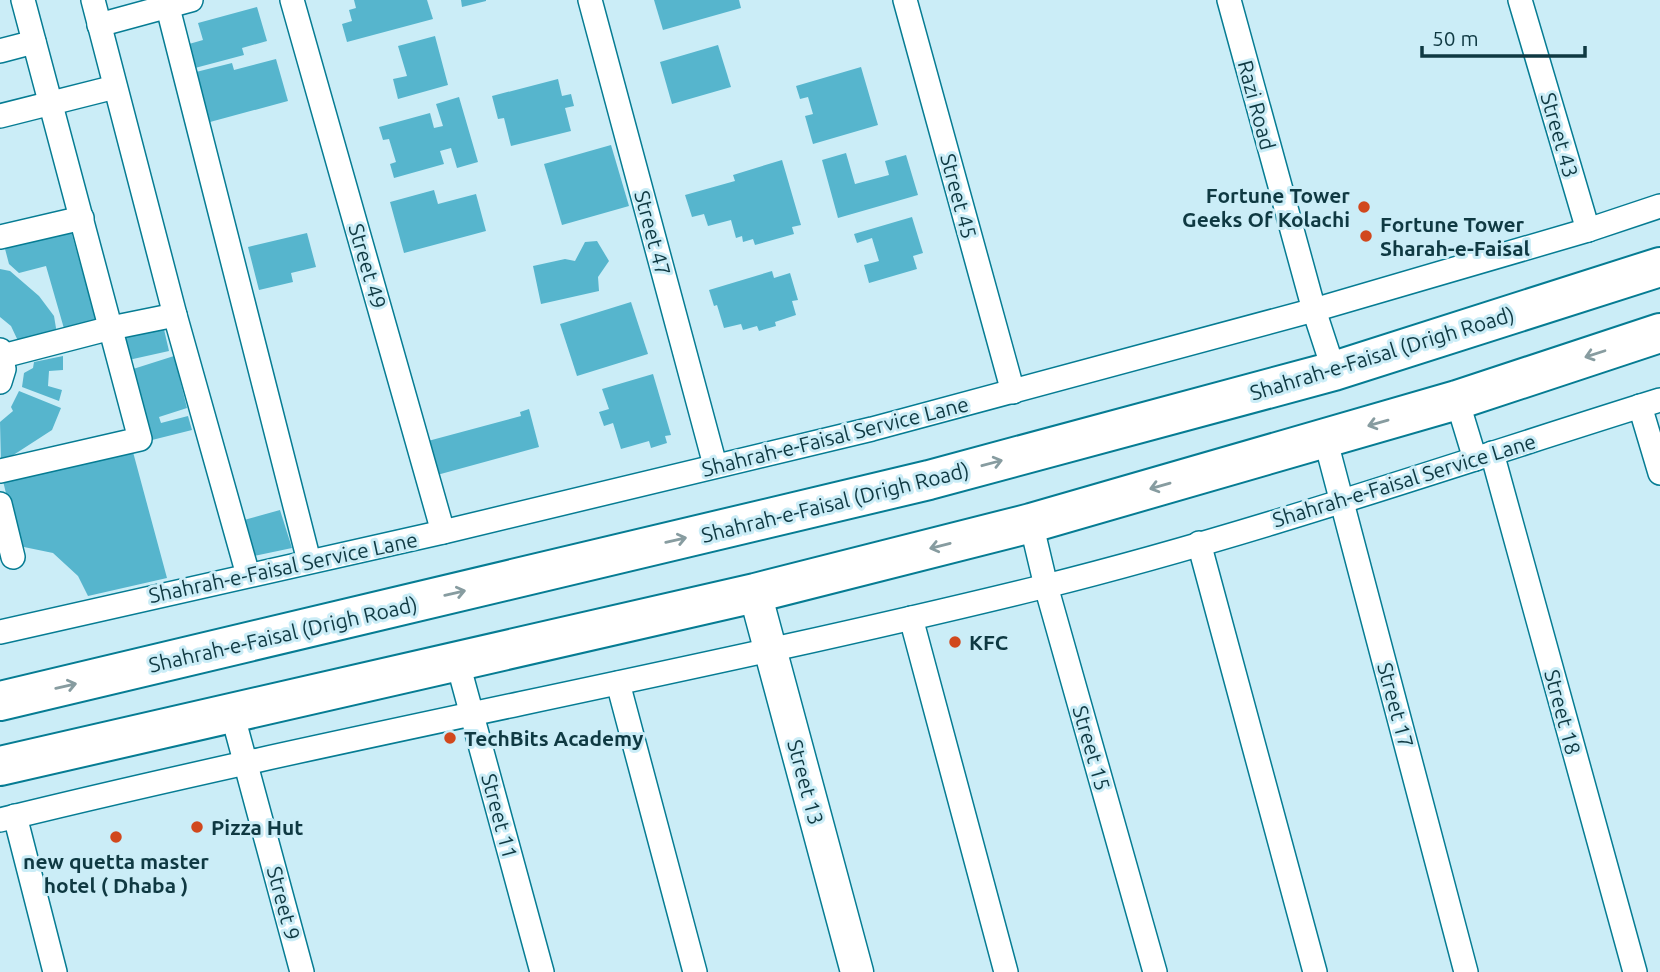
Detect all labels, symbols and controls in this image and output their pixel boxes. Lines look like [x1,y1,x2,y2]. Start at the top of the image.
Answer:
scale bar [1422,14,1585,58]
text: 50 m [1432,26,1479,50]
street label: Razi Road [1234,58,1280,152]
street label: Street 43 [1536,90,1584,180]
street label: Street 45 [936,151,982,241]
place label: Fortune Tower Geeks Of Kolachi [1182,183,1350,231]
street label: Street 47 [630,188,676,278]
marker: Fortune Tower Geeks Of Kolachi [1356,199,1372,215]
place label: Fortune Tower Sharah-e-Faisal [1380,212,1530,260]
street label: Street 49 [344,221,392,311]
marker: Fortune Tower Sharah-e-Faisal [1358,228,1374,244]
street label: Shahrah-e-Faisal (Drigh Road) [1247,301,1517,405]
one-way arrow [1585,349,1607,362]
street label: Shahrah-e-Faisal Service Lane [699,391,971,481]
one-way arrow [1367,417,1389,430]
street label: Shahrah-e-Faisal Service Lane [1269,428,1539,532]
one-way arrow [980,456,1003,469]
street label: Shahrah-e-Faisal (Drigh Road) [699,457,971,547]
one-way arrow [1149,480,1171,493]
street label: Shahrah-e-Faisal Service Lane [146,527,420,607]
one-way arrow [664,533,687,547]
one-way arrow [929,540,952,553]
one-way arrow [443,586,465,599]
street label: Shahrah-e-Faisal (Drigh Road) [146,591,420,677]
place label: KFC [969,630,1008,654]
marker: KFC [947,634,963,650]
street label: Street 17 [1373,660,1419,750]
street label: Street 18 [1540,667,1586,757]
one-way arrow [55,679,77,692]
street label: Street 15 [1068,703,1116,793]
place label: TechBits Academy [464,726,643,750]
marker: TechBits Academy [442,730,458,746]
street label: Street 13 [783,737,829,827]
street label: Street 11 [477,771,523,861]
place label: Pizza Hut [211,815,303,839]
marker: Pizza Hut [189,819,205,835]
marker: new quetta master hotel ( Dhaba ) [108,829,124,845]
place label: new quetta master hotel ( Dhaba ) [23,849,209,897]
street label: Street 9 [263,864,305,942]

